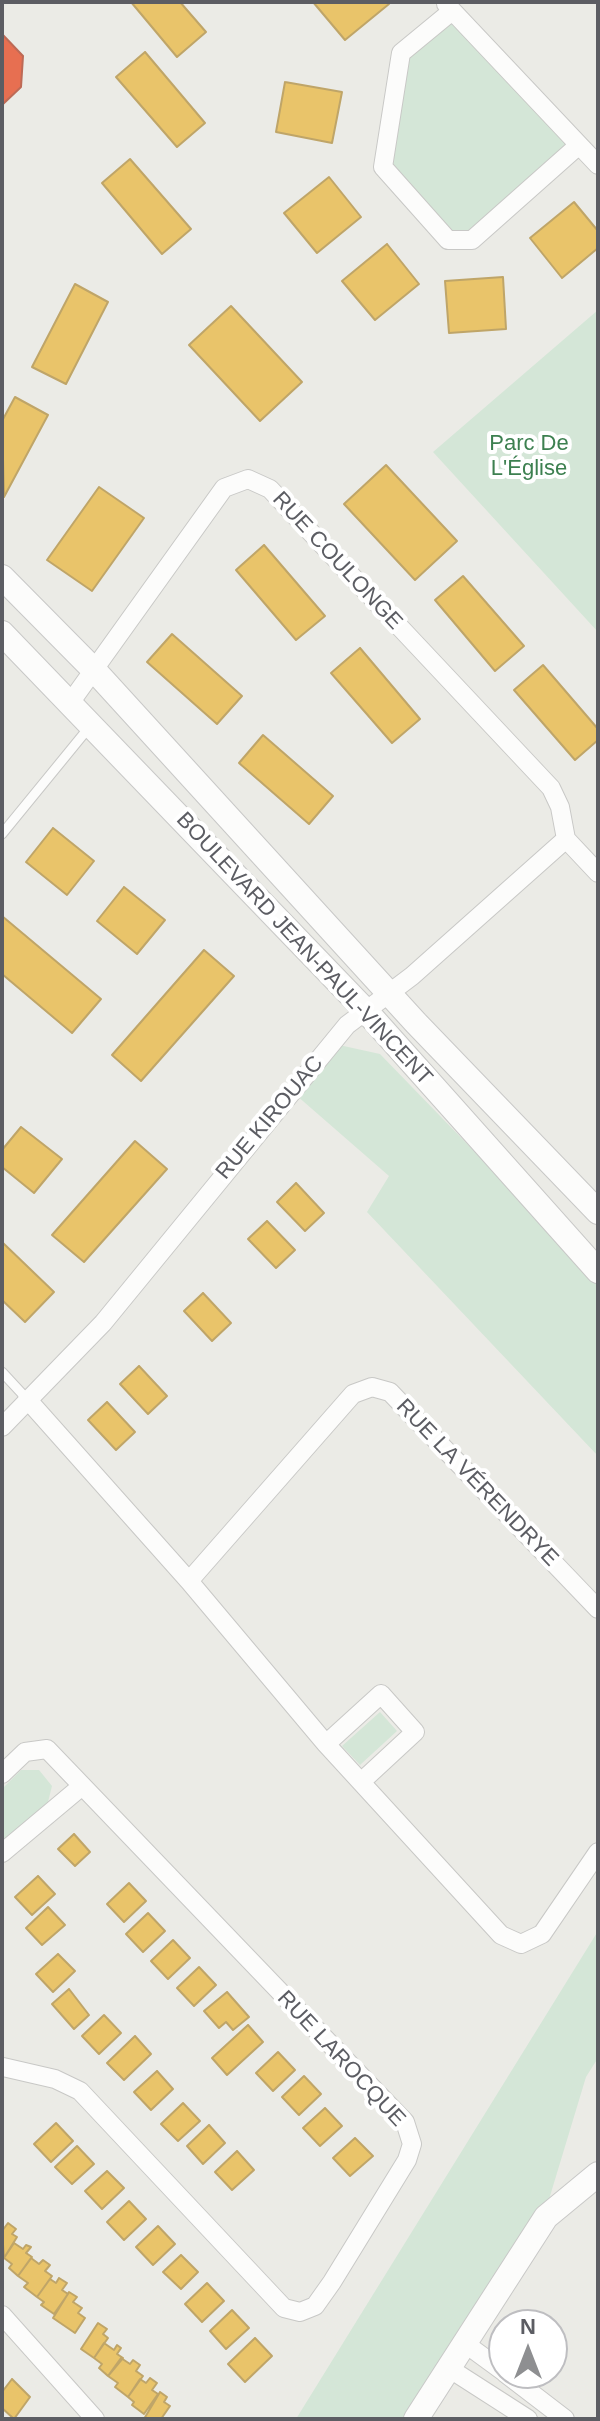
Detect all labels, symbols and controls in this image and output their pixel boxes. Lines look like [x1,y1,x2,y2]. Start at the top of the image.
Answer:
park label: Parc De L'Église [489,431,569,482]
street label: RUE COULONGE [266,487,408,635]
street label: BOULEVARD JEAN-PAUL-VINCENT [170,807,438,1091]
street label: RUE KIROUAC [211,1051,329,1185]
street label: RUE LA VÉRENDRYE [390,1394,564,1572]
street label: RUE LAROCQUE [271,1986,411,2132]
north arrow [488,2309,568,2389]
text: N [520,2314,536,2339]

